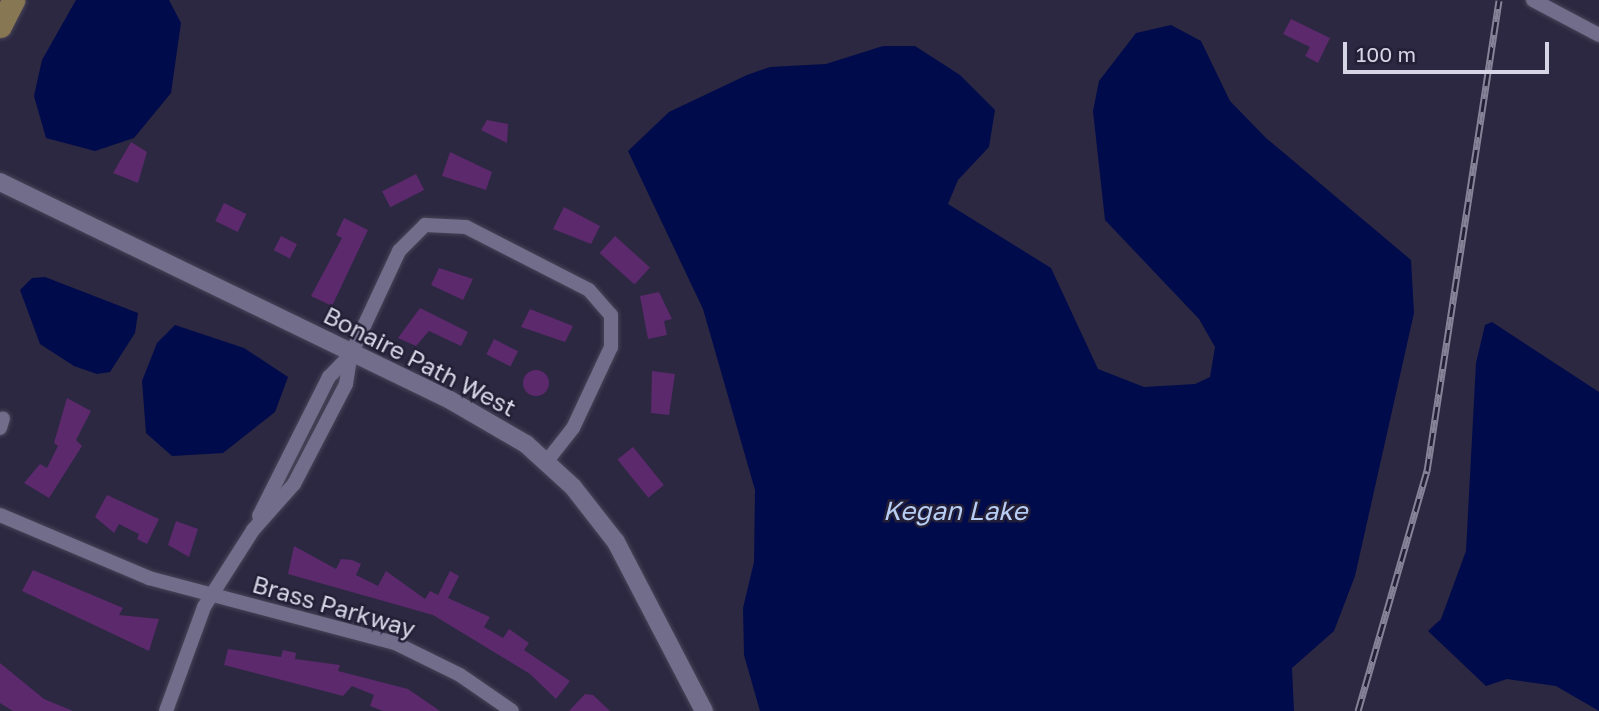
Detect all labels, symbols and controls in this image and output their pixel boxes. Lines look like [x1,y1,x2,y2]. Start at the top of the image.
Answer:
scale bar [1347,28,1554,72]
text: 100 m [1356,41,1416,67]
street label: Bonaire Path West [319,300,521,422]
water label: Kegan Lake [883,495,1027,527]
street label: Brass Parkway [249,569,419,643]

